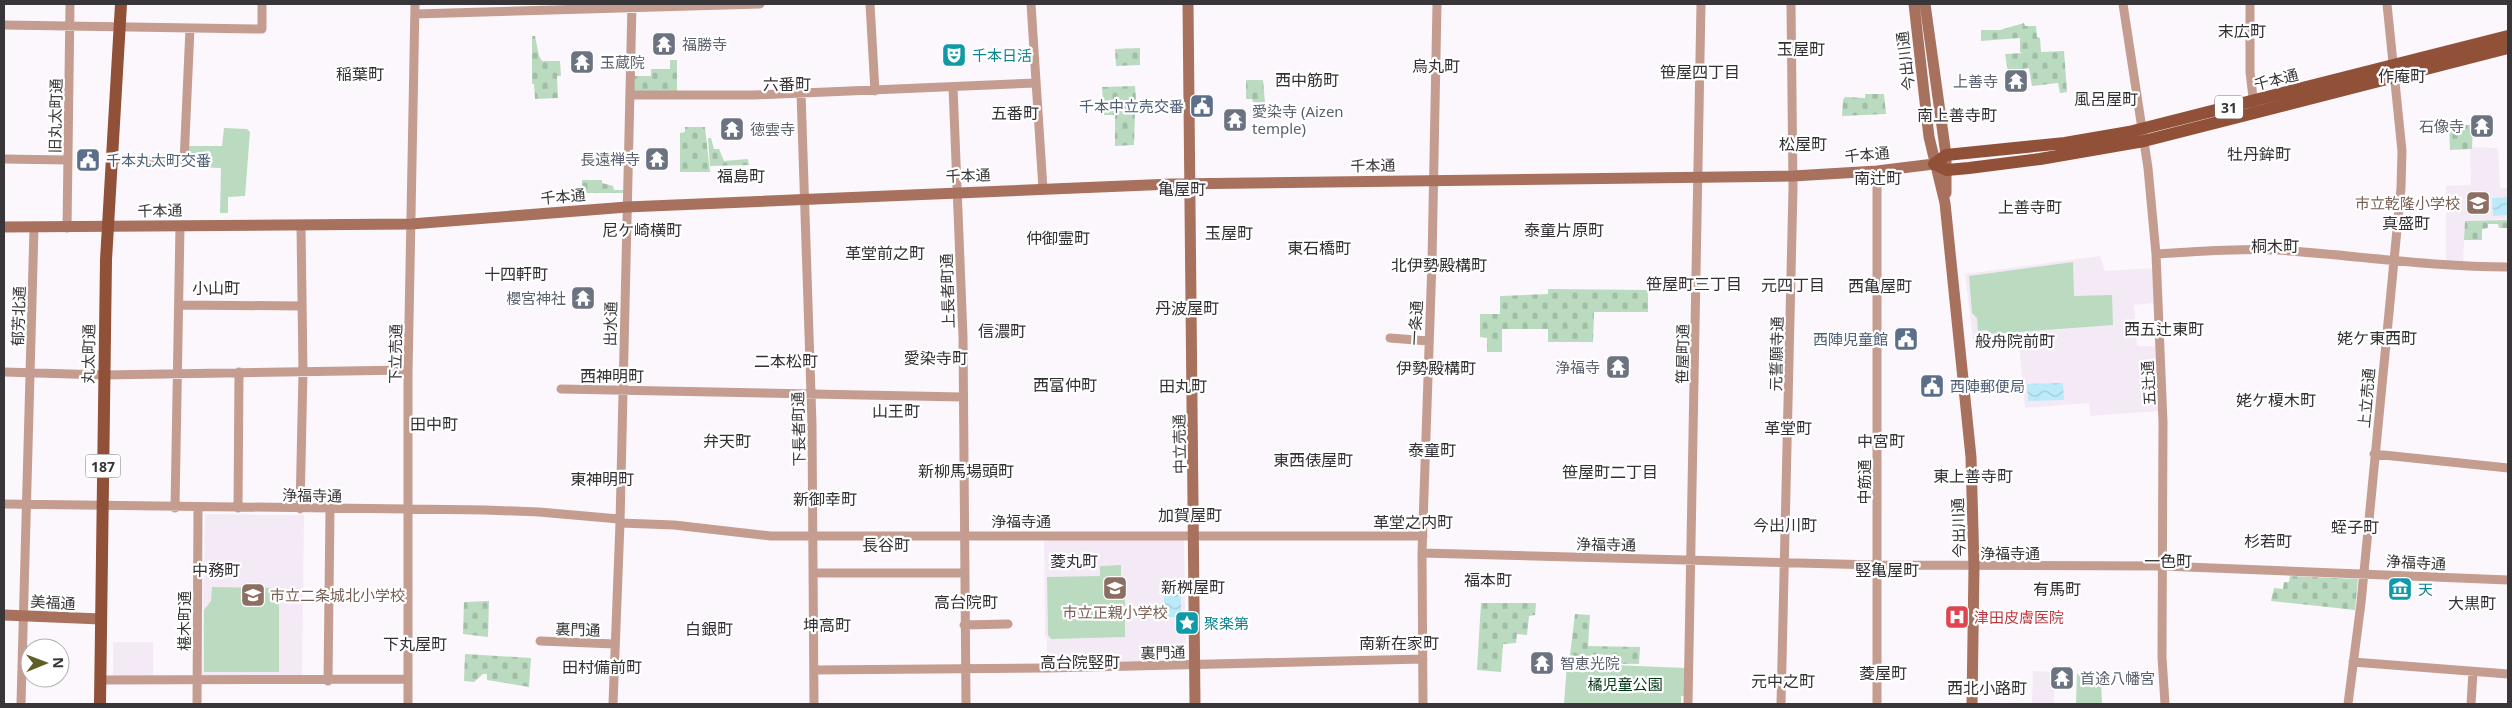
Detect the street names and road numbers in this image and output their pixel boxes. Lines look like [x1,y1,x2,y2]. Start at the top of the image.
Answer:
street label: 今出川通 [1891,30,1919,92]
street label: 千本通 [2252,64,2300,94]
street label: 旧丸太町通 [44,78,66,154]
road number: 31 [2215,95,2243,118]
street label: 千本通 [1844,142,1890,166]
street label: 千本通 [1350,155,1396,175]
street label: 千本通 [945,164,991,186]
street label: 千本通 [540,184,586,208]
street label: 千本通 [137,200,183,220]
street label: 上長者町通 [936,253,958,329]
street label: 郁芳北通 [7,286,29,346]
street label: 一条通 [1404,300,1426,346]
street label: 出水通 [600,301,620,347]
street label: 元誓願寺通 [1765,316,1787,392]
street label: 丸太町通 [77,324,99,384]
street label: 下立売通 [384,324,406,384]
street label: 笹屋町通 [1671,324,1693,384]
street label: 五辻通 [2137,360,2159,406]
street label: 上立売通 [2353,367,2379,429]
street label: 下長者町通 [787,391,809,467]
street label: 中立売通 [1168,414,1190,474]
road number: 187 [86,454,120,478]
street label: 中筋通 [1854,459,1874,505]
street label: 浄福寺通 [282,484,342,506]
street label: 今出川通 [1947,498,1969,558]
street label: 浄福寺通 [991,511,1051,531]
street label: 浄福寺通 [1576,533,1636,555]
street label: 浄福寺通 [1980,543,2040,563]
street label: 浄福寺通 [2386,550,2446,574]
street label: 美福通 [30,591,76,613]
street label: 椹木町通 [174,591,194,651]
street label: 裏門通 [555,618,601,640]
street label: 裏門通 [1140,642,1186,662]

